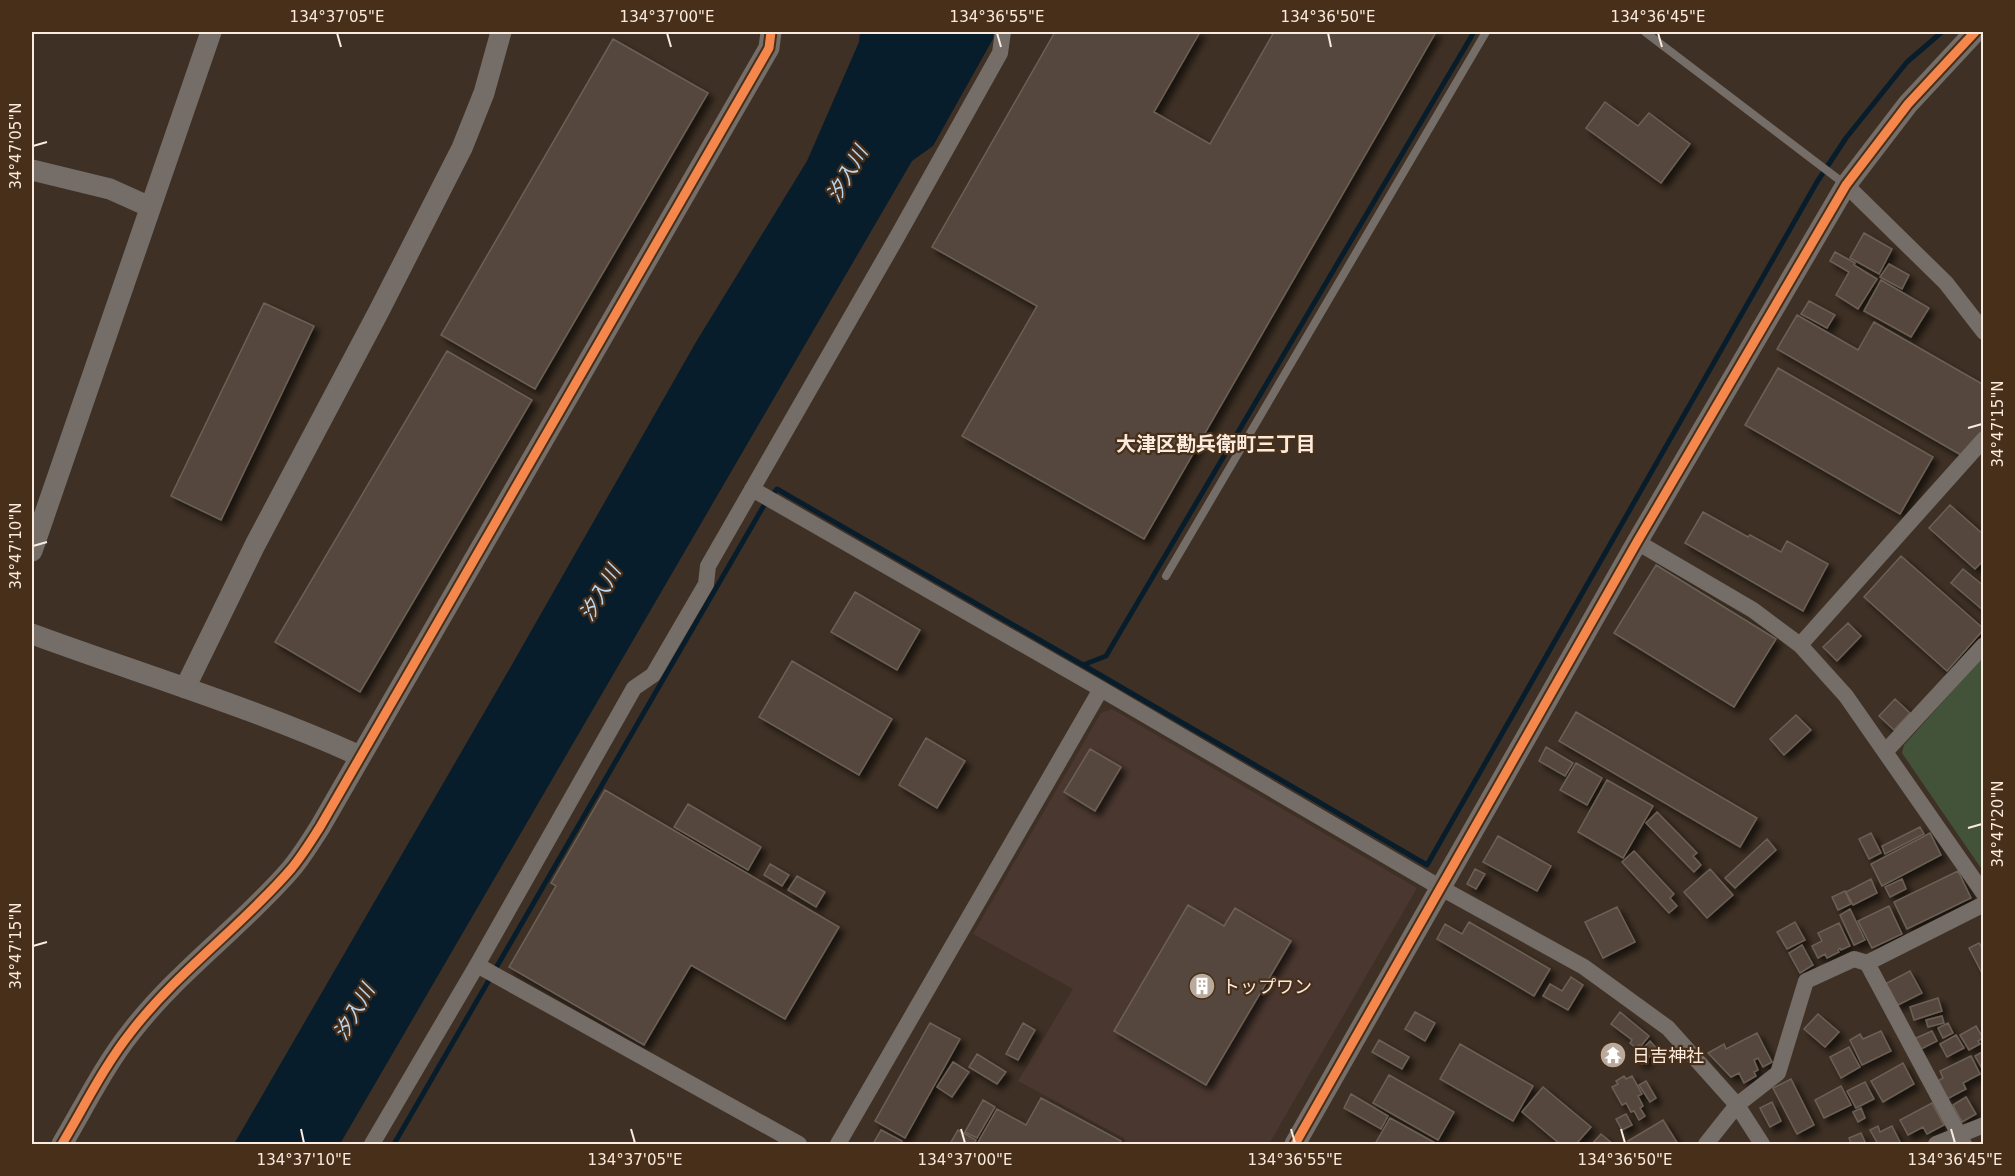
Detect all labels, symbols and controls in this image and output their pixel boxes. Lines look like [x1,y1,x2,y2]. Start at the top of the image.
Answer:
text: 134°37'05"E [290,8,384,26]
text: 134°37'00"E [620,8,714,26]
text: 134°36'55"E [950,8,1044,26]
text: 134°36'50"E [1281,8,1375,26]
text: 134°36'45"E [1611,8,1705,26]
text: 34°47'05"N [7,102,25,190]
water label: 汐入川 [822,140,873,206]
text: 34°47'15"N [1989,380,2007,468]
district label: 大津区勘兵衛町三丁目 [1116,432,1316,456]
text: 34°47'10"N [7,502,25,590]
water label: 汐入川 [575,559,626,625]
text: 34°47'20"N [1989,780,2007,868]
text: 34°47'15"N [7,902,25,990]
building icon: トップワン [1187,971,1217,1001]
place label: トップワン [1222,976,1312,997]
water label: 汐入川 [329,978,380,1044]
temple icon: 日吉神社 [1598,1040,1628,1070]
place label: 日吉神社 [1632,1045,1704,1066]
text: 134°37'10"E [257,1151,351,1169]
text: 134°37'05"E [588,1151,682,1169]
text: 134°37'00"E [918,1151,1012,1169]
text: 134°36'55"E [1248,1151,1342,1169]
text: 134°36'50"E [1578,1151,1672,1169]
text: 134°36'45"E [1908,1151,2002,1169]

